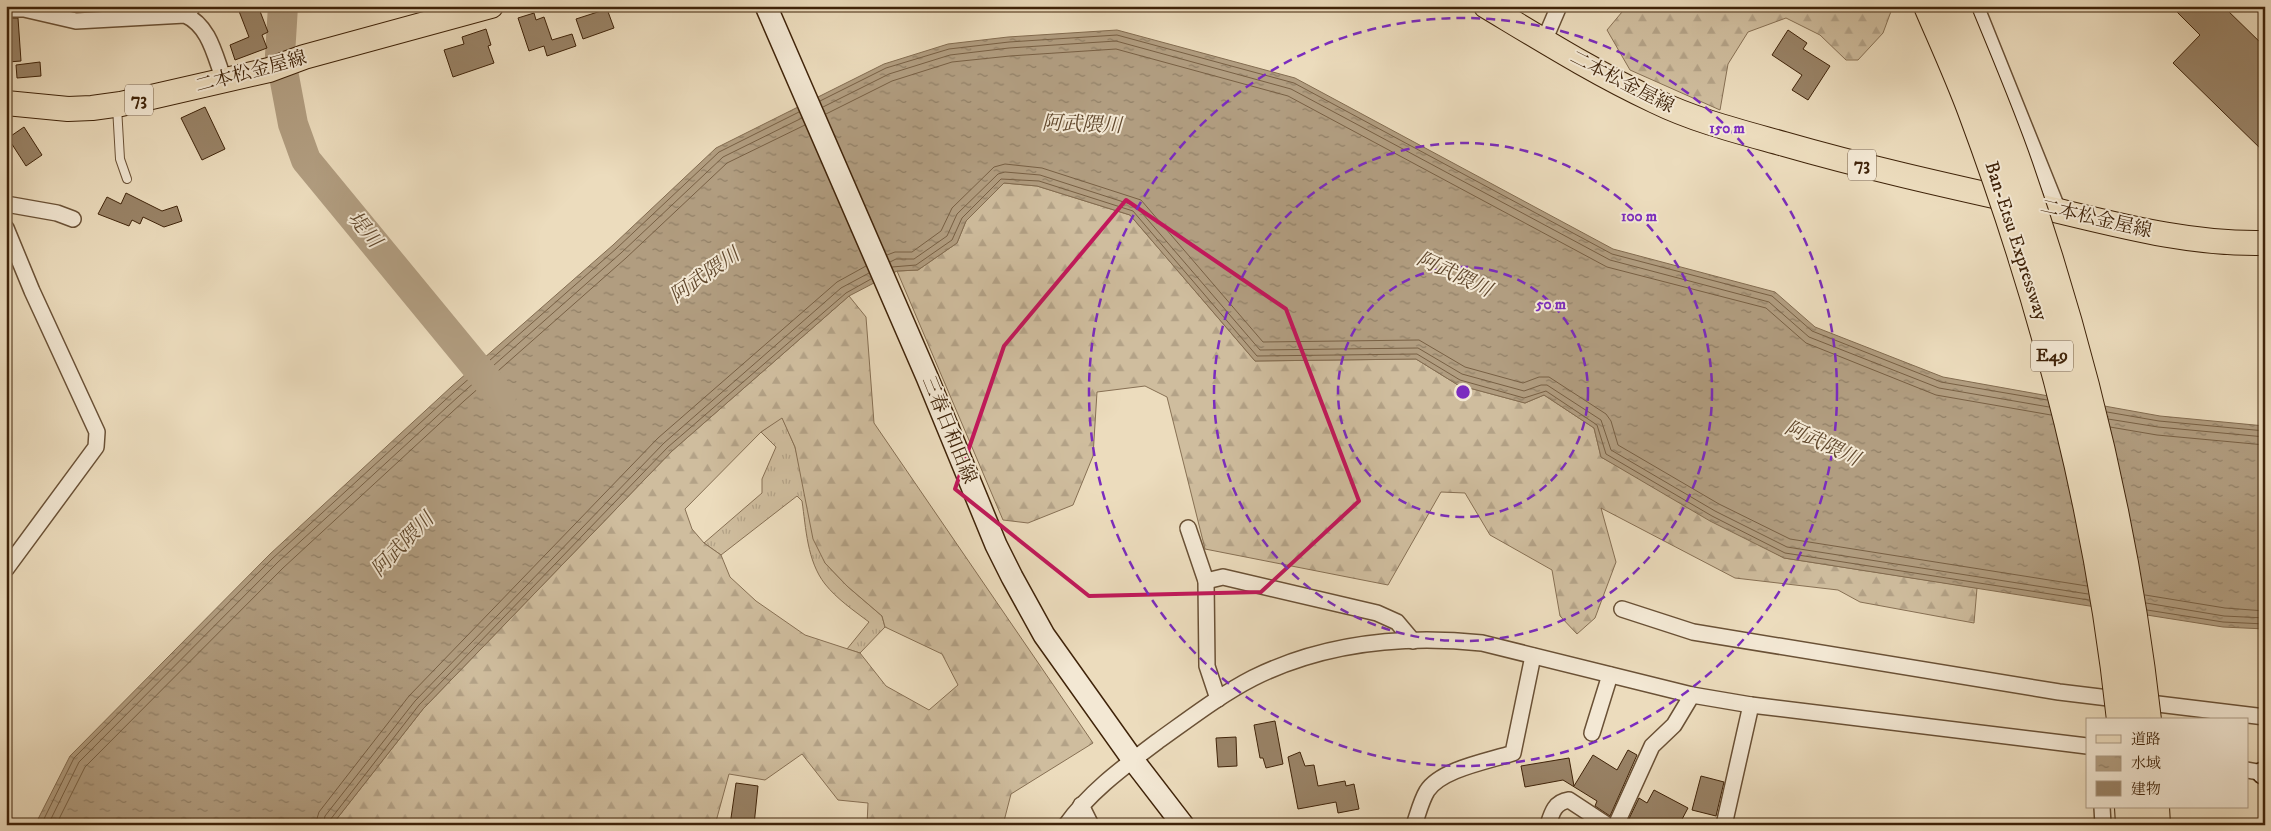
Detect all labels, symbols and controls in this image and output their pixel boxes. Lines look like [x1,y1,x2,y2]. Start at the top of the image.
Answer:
street label: 二本松金屋線 [193,46,309,98]
street label: 二本松金屋線 [1566,46,1678,118]
road number: 73 [125,84,153,116]
water label: 阿武隈川 [1042,111,1124,139]
text: 150 m [1709,119,1745,138]
road number: 73 [1848,150,1876,180]
street label: Ban-Etsu Expressway [1979,159,2053,324]
street label: 二本松金屋線 [2038,195,2154,243]
water label: 堤川 [342,207,388,255]
text: 100 m [1621,207,1658,226]
water label: 阿武隈川 [665,242,747,309]
water label: 阿武隈川 [1412,247,1497,304]
text: 50 m [1535,295,1567,314]
road number: E49 [2031,341,2073,372]
street label: 三春日和田線 [917,373,981,487]
centre of rings [1454,383,1472,401]
water label: 阿武隈川 [1780,416,1865,473]
water label: 阿武隈川 [366,506,441,582]
legend [2086,718,2248,808]
text: 道路 [2131,730,2161,749]
text: 水域 [2131,754,2161,773]
text: 建物 [2131,780,2161,799]

